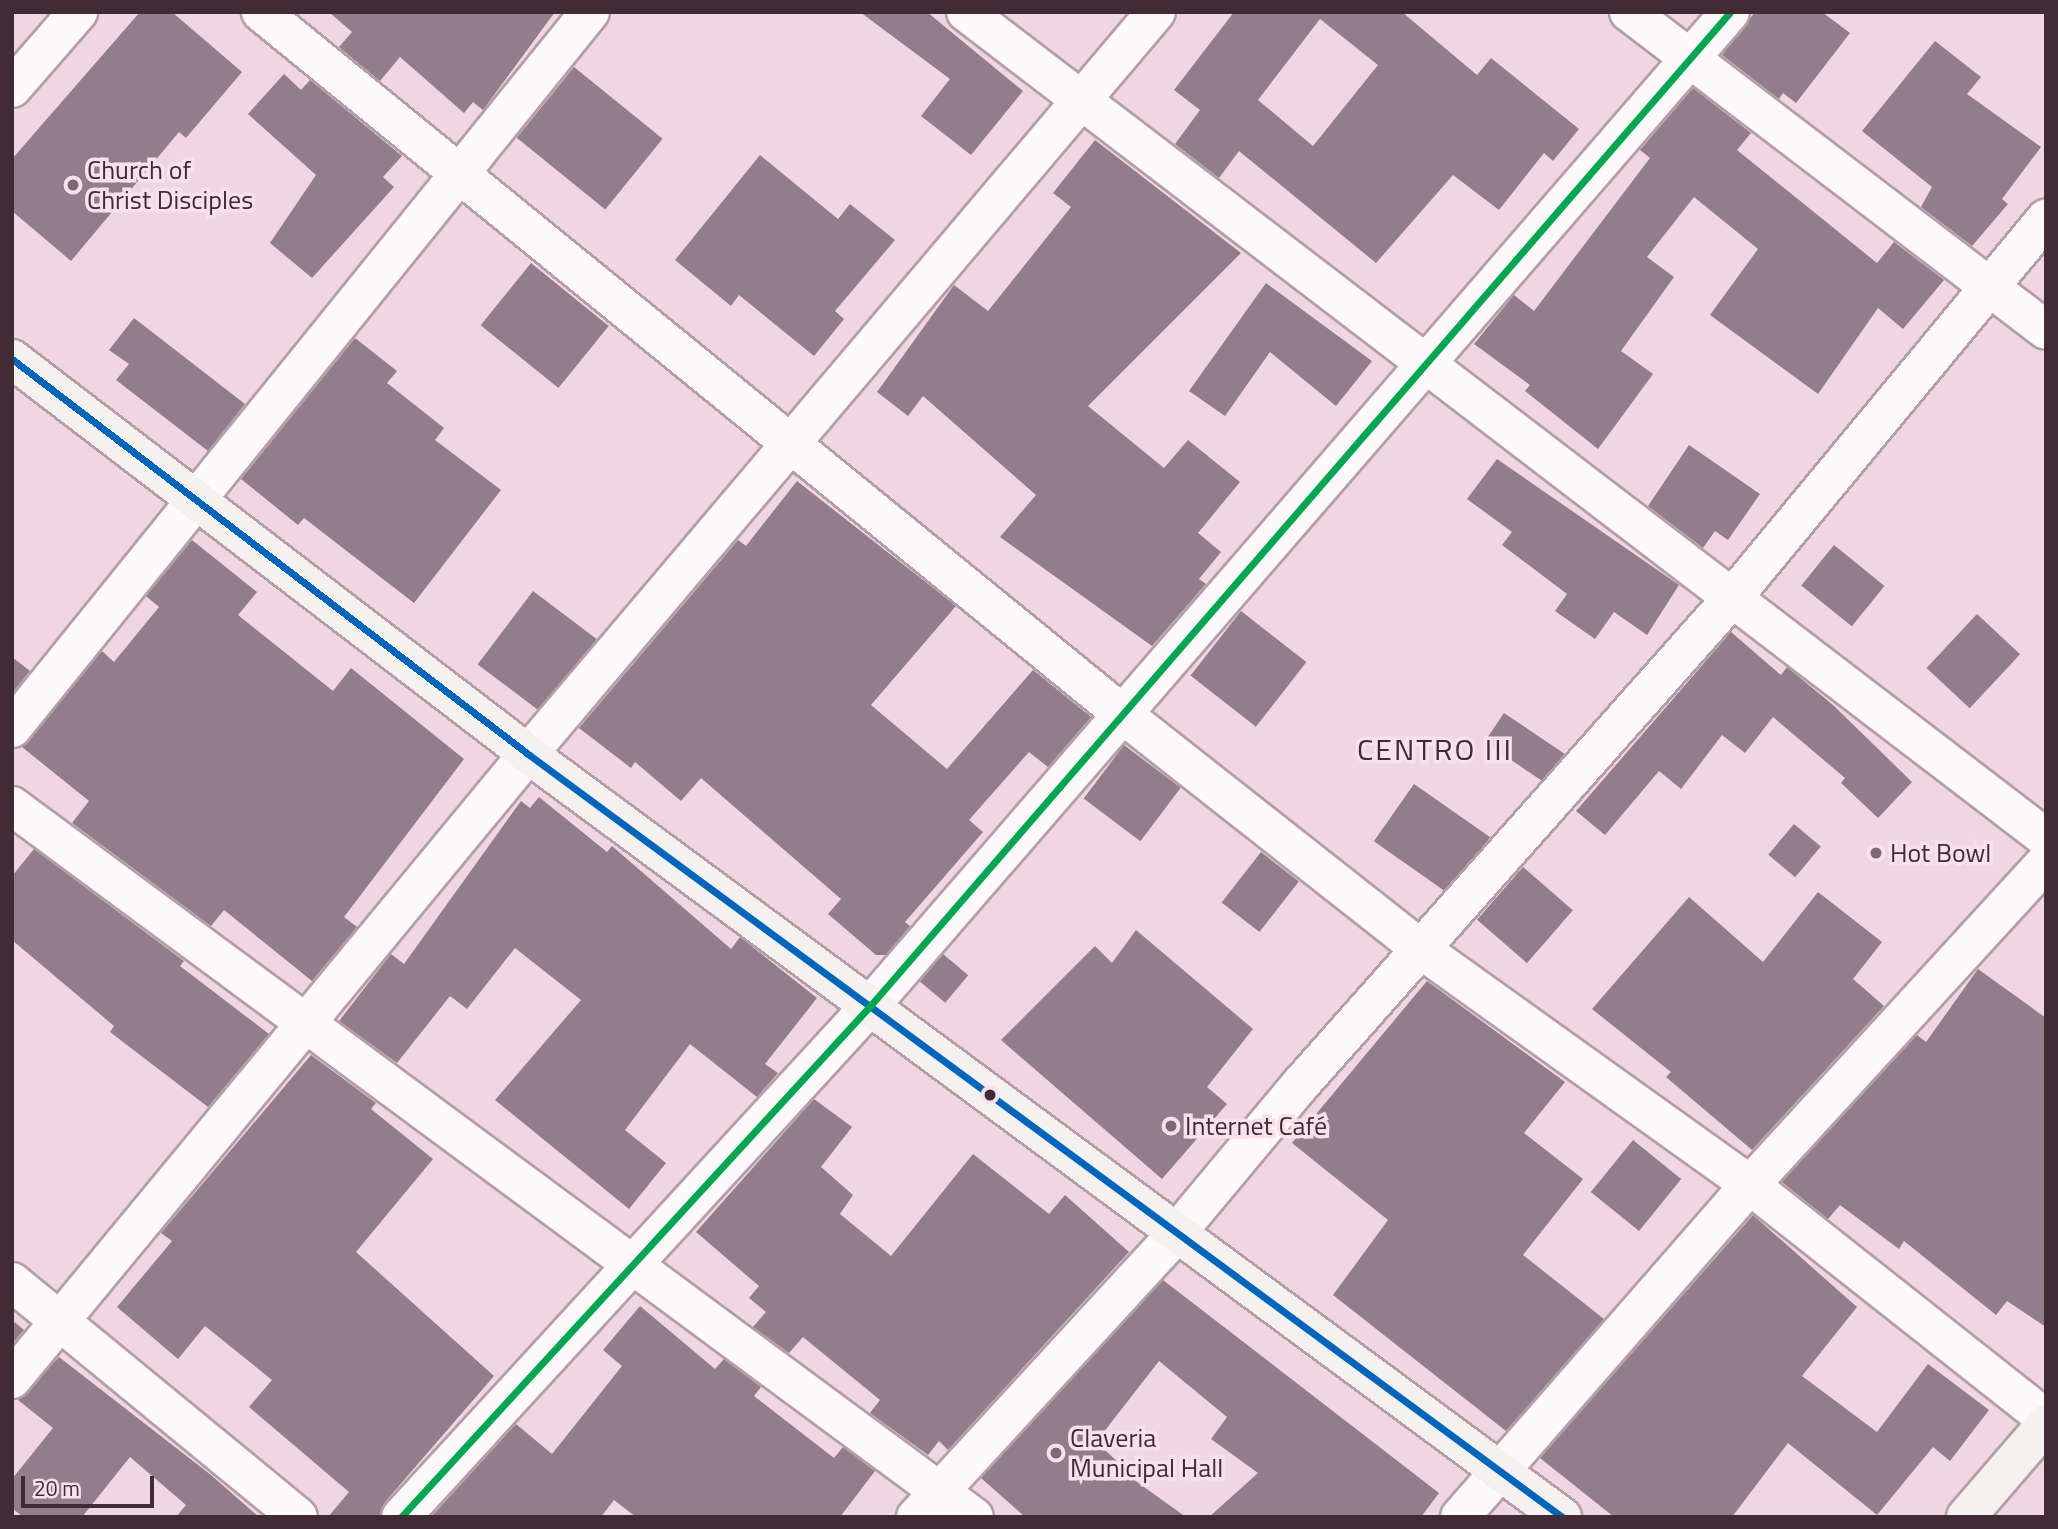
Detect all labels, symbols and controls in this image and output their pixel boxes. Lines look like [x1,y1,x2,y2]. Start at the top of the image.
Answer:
place label: Church of Christ Disciples [87,154,253,216]
marker: Church of Christ Disciples [65,177,81,193]
district label: CENTRO III [1358,731,1512,767]
place label: Hot Bowl [1890,837,1991,869]
marker: Hot Bowl [1868,845,1884,861]
unlabelled marker [983,1088,997,1102]
place label: Internet Café [1185,1110,1327,1142]
marker: Internet Café [1163,1118,1179,1134]
place label: Claveria Municipal Hall [1070,1422,1223,1484]
marker: Claveria Municipal Hall [1048,1445,1064,1461]
scale bar [24,1462,158,1506]
text: 20 m [34,1472,80,1504]

